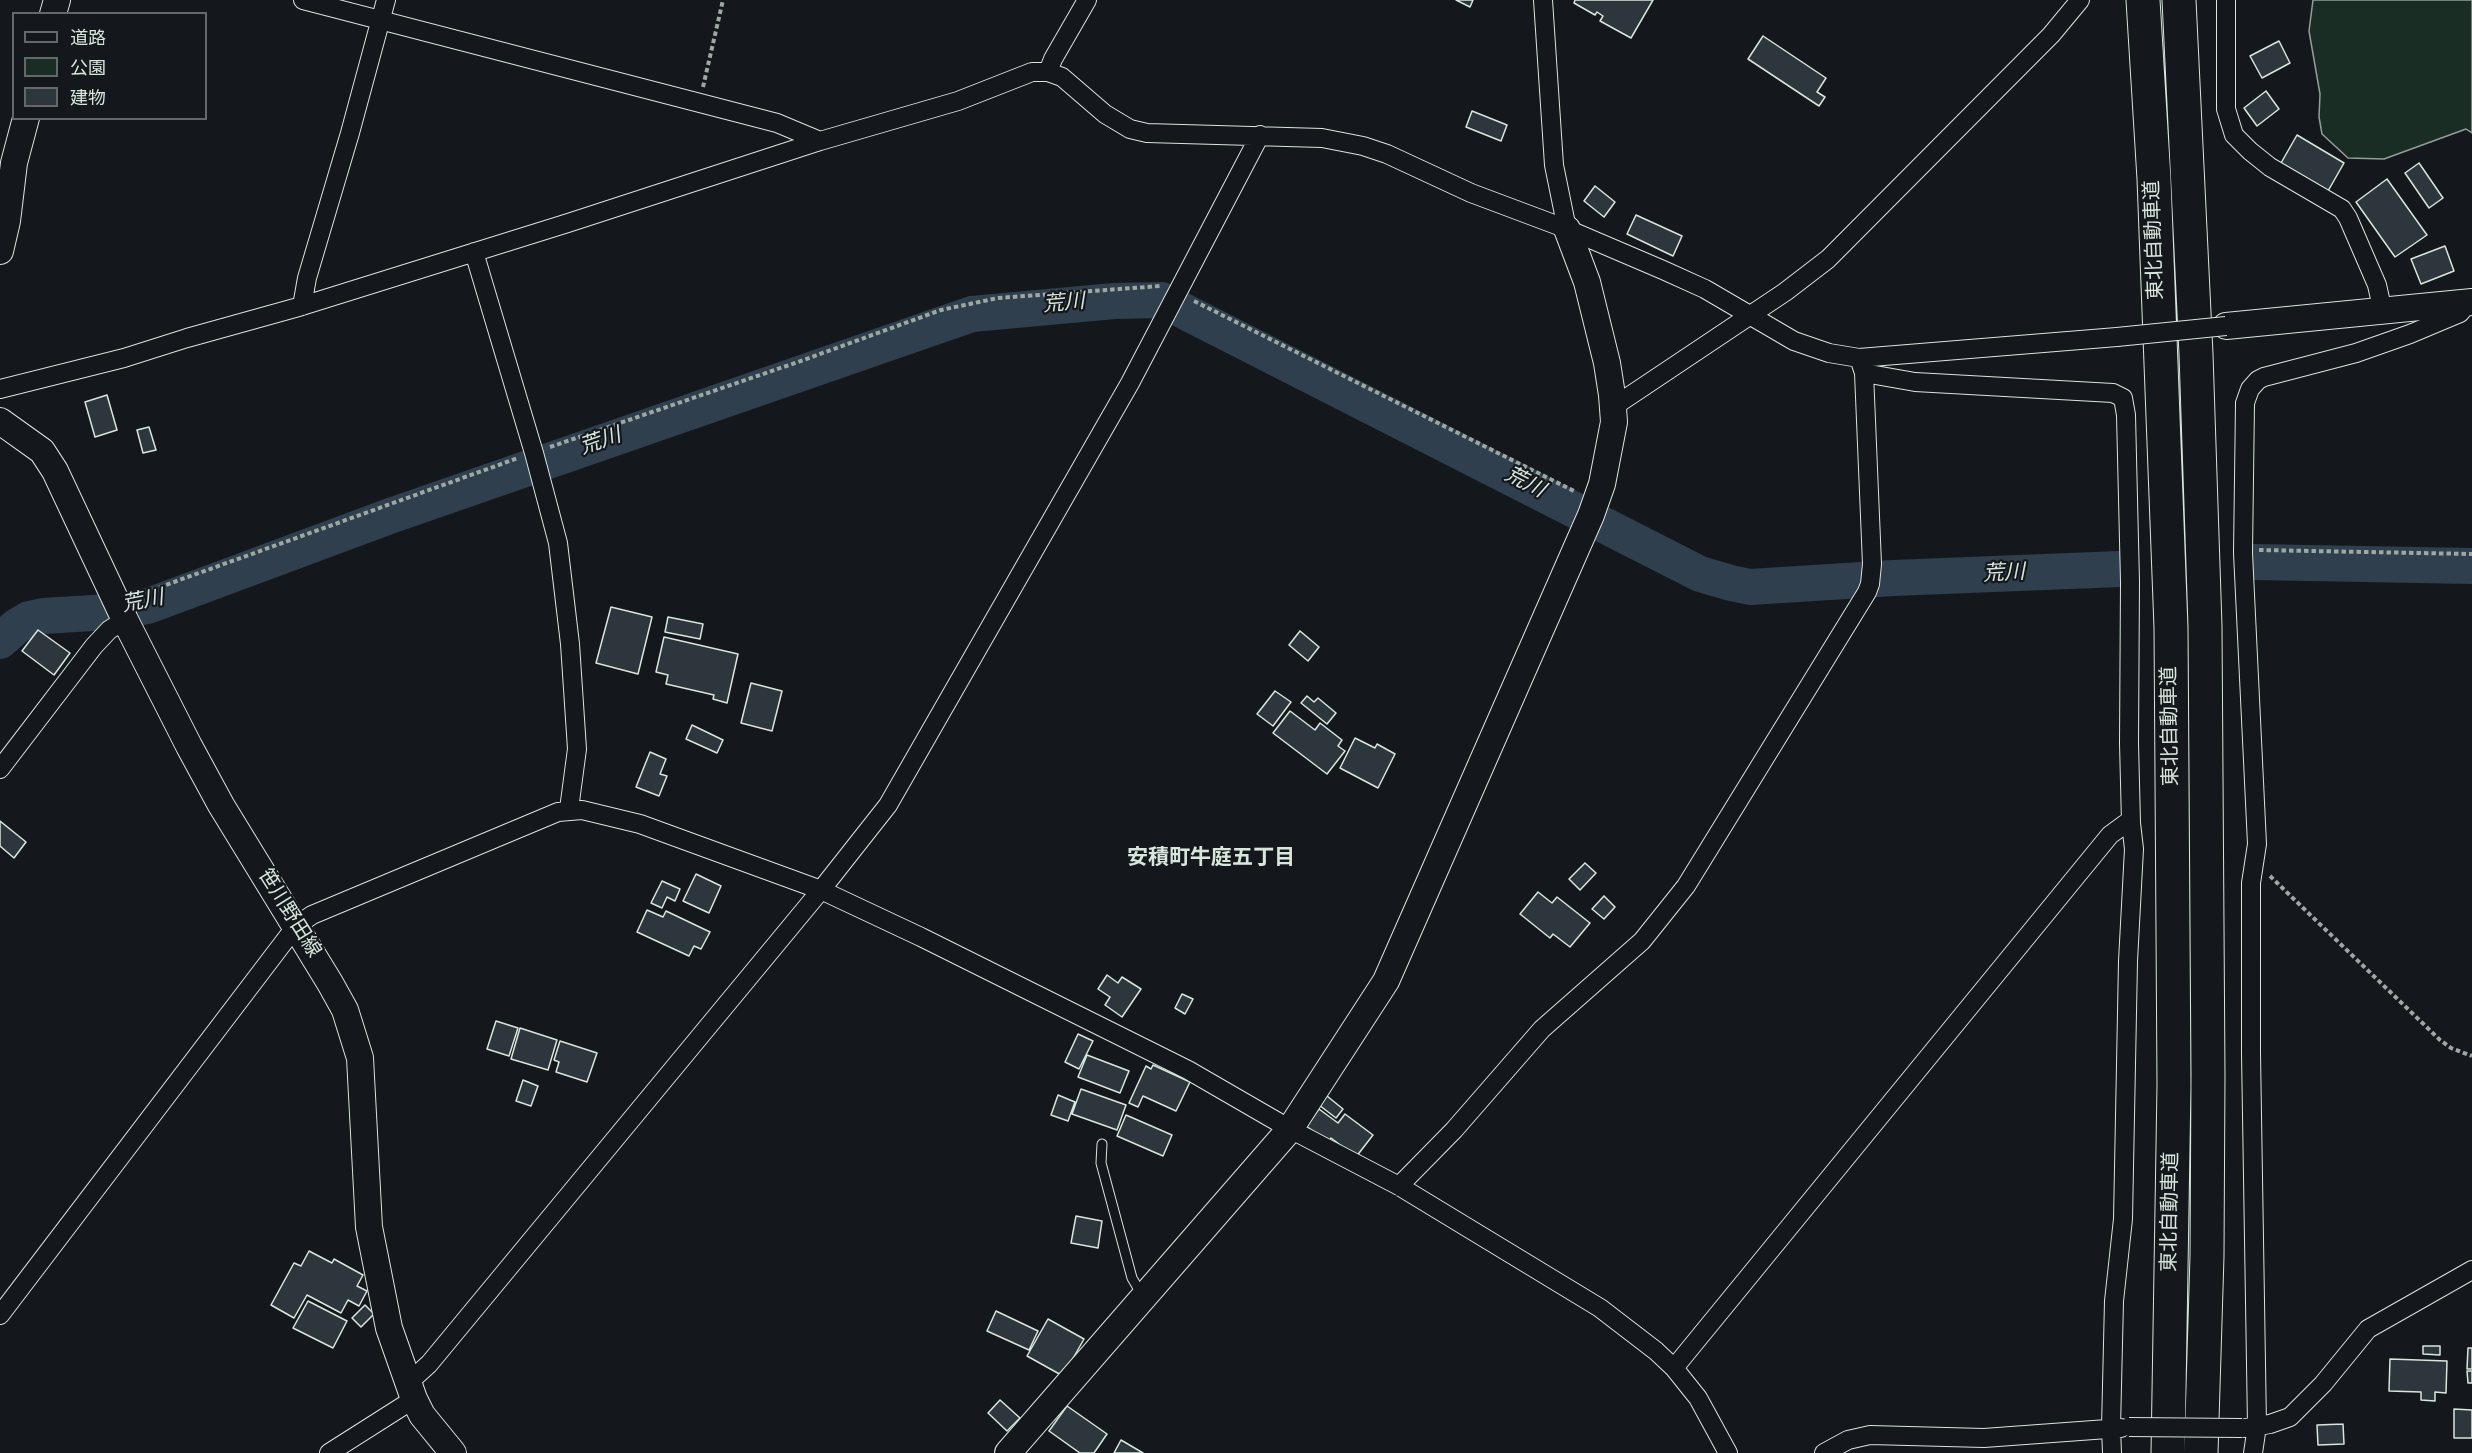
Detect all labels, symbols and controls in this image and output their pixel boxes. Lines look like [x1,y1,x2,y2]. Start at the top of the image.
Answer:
legend [12,12,207,120]
text: 道路 [70,28,106,51]
text: 公園 [70,58,106,81]
text: 建物 [70,88,106,111]
street label: 東北自動車道 [2142,180,2170,300]
water label: 荒川 [1042,291,1086,319]
water label: 荒川 [577,424,625,462]
water label: 荒川 [1500,463,1548,505]
water label: 荒川 [1982,561,2026,589]
water label: 荒川 [120,587,166,619]
street label: 東北自動車道 [2159,666,2185,786]
district label: 安積町牛庭五丁目 [1127,847,1295,873]
street label: 笹川野田線 [251,865,325,963]
street label: 東北自動車道 [2159,1152,2185,1272]

